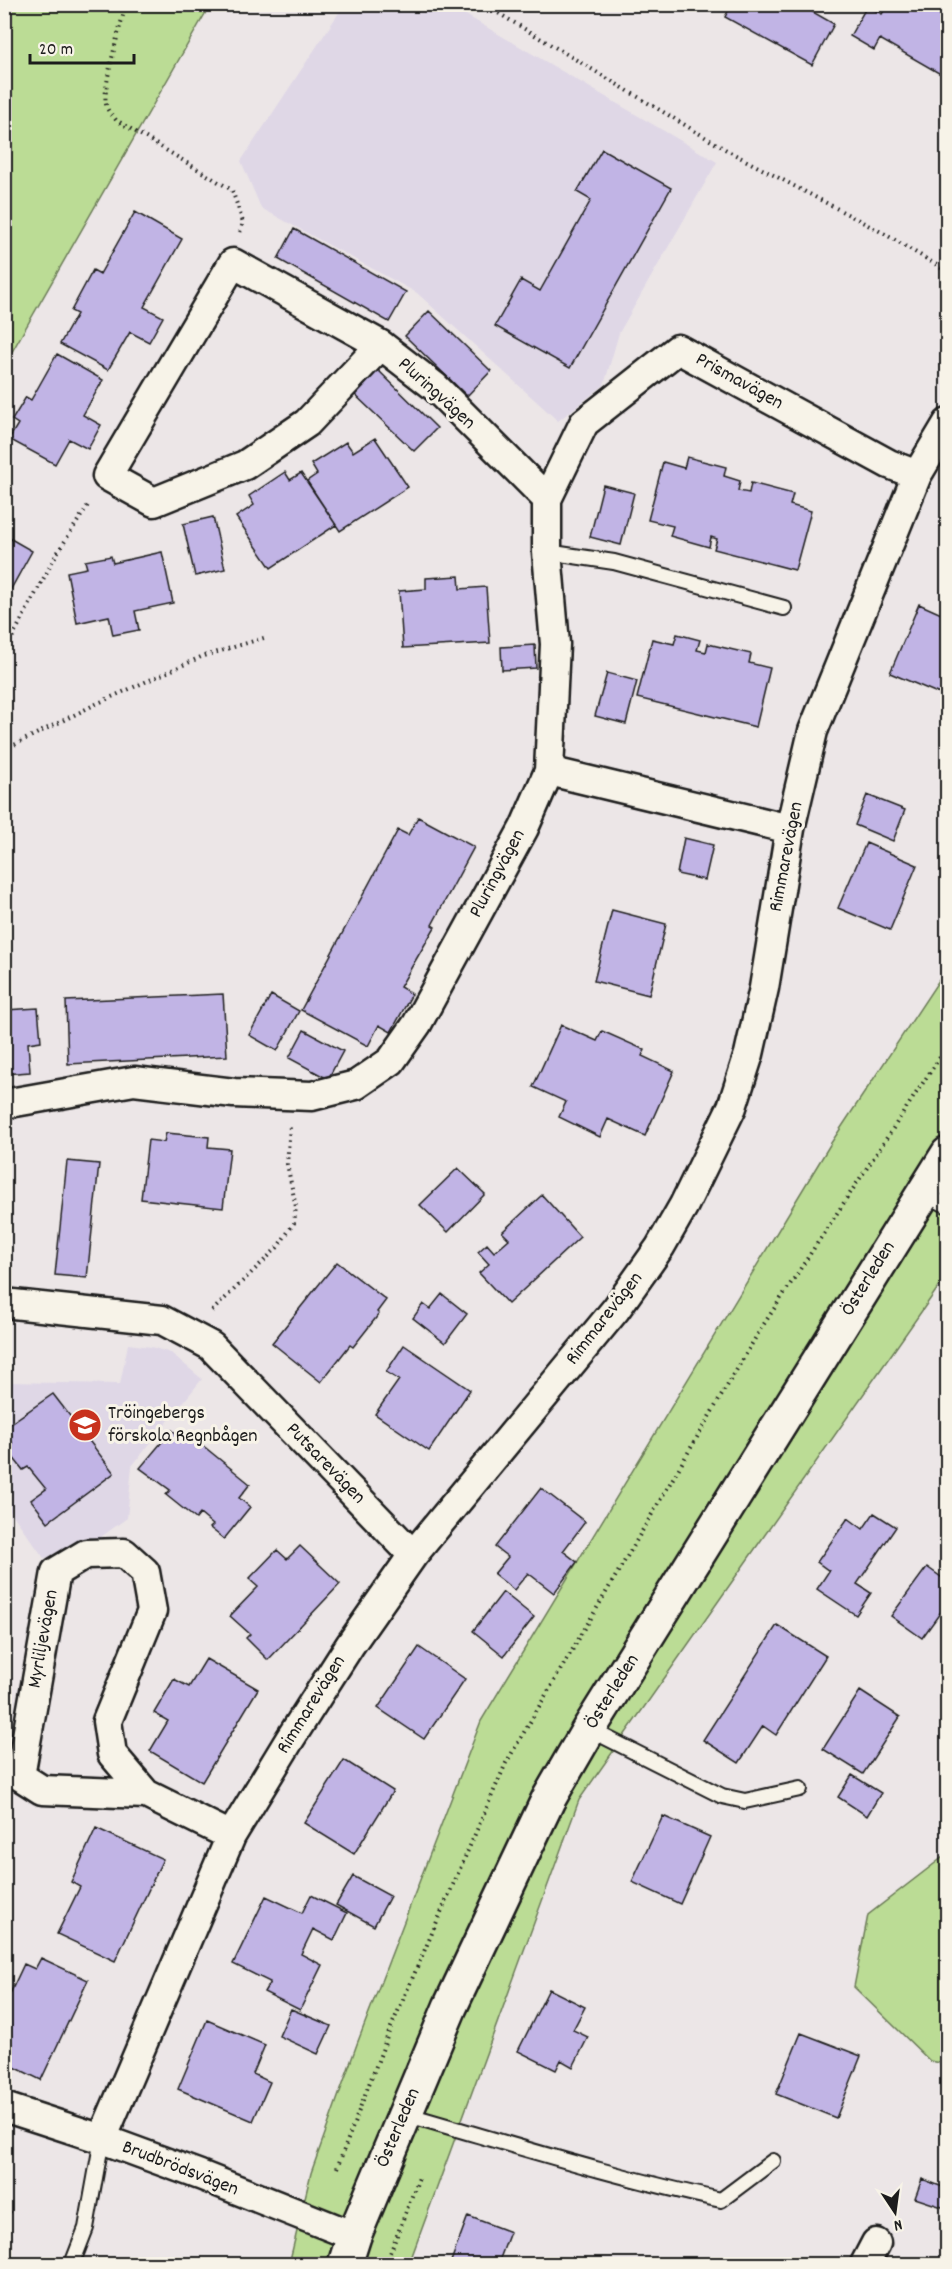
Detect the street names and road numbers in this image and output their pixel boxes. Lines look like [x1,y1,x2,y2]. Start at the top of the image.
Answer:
street label: Prismavägen [690,346,788,418]
street label: Pluringvägen [391,351,481,437]
street label: Rimmarevägen [763,800,811,914]
street label: Pluringvägen [463,825,533,923]
street label: Österleden [835,1236,903,1322]
street label: Rimmarevägen [560,1266,650,1372]
street label: Putsarevägen [279,1417,371,1511]
street label: Myrliljevägen [22,1588,66,1690]
street label: Österleden [579,1649,647,1735]
street label: Rimmarevägen [271,1650,353,1760]
street label: Österleden [370,2084,428,2172]
street label: Brudbrödsvägen [118,2134,242,2204]

